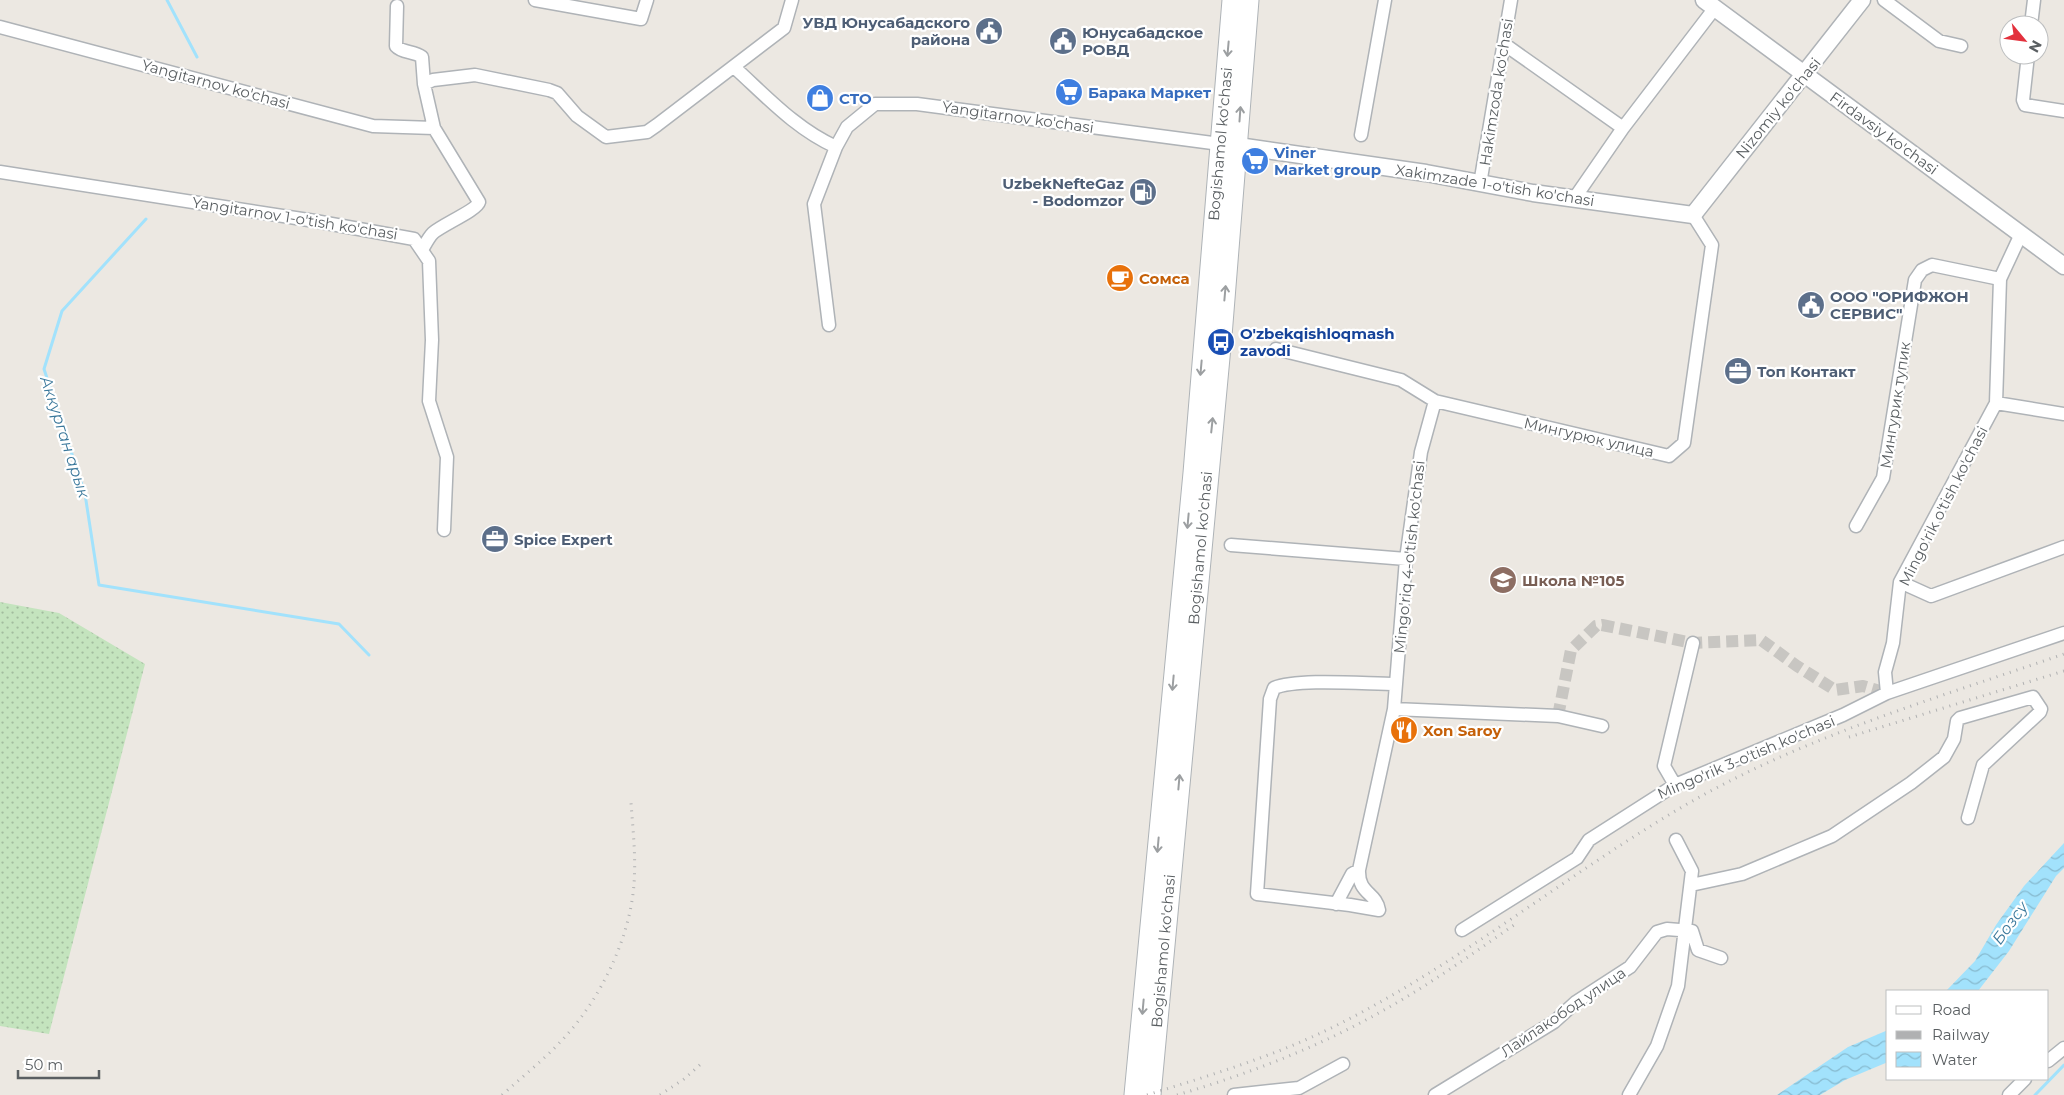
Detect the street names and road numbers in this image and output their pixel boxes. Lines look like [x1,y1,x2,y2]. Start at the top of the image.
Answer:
street label: Hakimzoda ko'chasi [1475,17,1517,167]
street label: Nizomiy ko'chasi [1731,54,1825,162]
street label: Yangitarnov ko'chasi [140,55,292,113]
street label: Bogishamol ko'chasi [1204,66,1236,222]
street label: Firdavsiy ko'chasi [1826,87,1942,179]
street label: Yangitarnov ko'chasi [941,97,1095,137]
street label: Xakimzade 1-o'tish ko'chasi [1394,160,1596,210]
street label: Yangitarnov 1-o'tish ko'chasi [191,192,399,244]
street label: Мингурик тупик [1876,340,1914,470]
street label: Мингурюк улица [1522,413,1656,461]
street label: Mingo'rik o'tish ko'chasi [1894,423,1992,589]
street label: Mingo'riq 4-o'tish ko'chasi [1389,460,1429,654]
street label: Bogishamol ko'chasi [1184,470,1216,626]
street label: Mingo'rik 3-o'tish ko'chasi [1654,711,1838,803]
street label: Bogishamol ko'chasi [1147,873,1179,1029]
street label: Лайлакобод улица [1497,963,1629,1061]

